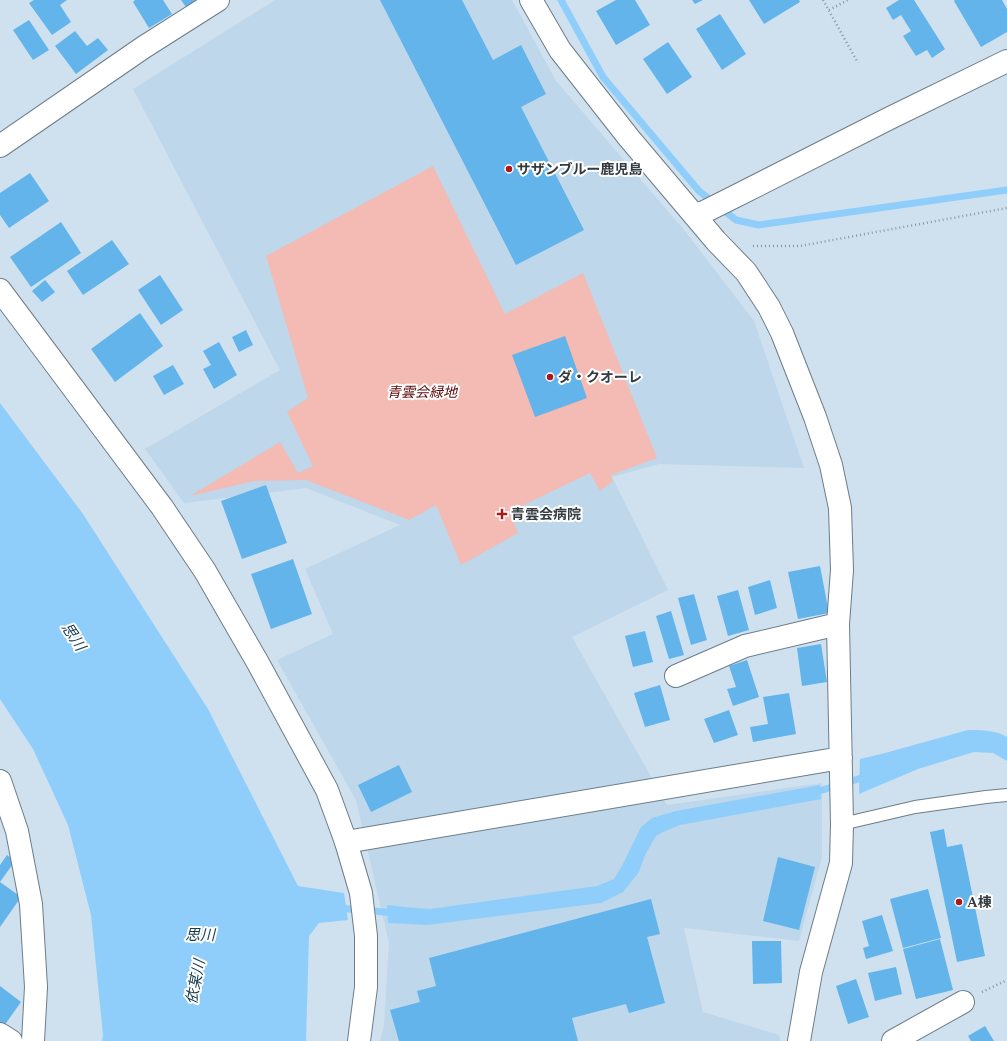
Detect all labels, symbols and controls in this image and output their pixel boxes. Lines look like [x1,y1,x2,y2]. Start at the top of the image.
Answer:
place label: サザンブルー鹿児島 [517,159,643,180]
marker: サザンブルー鹿児島 [504,164,514,174]
place label: ダ・クオーレ [558,367,642,388]
marker: ダ・クオーレ [545,372,555,382]
park label: 青雲会緑地 [387,382,459,403]
place label: 青雲会病院 [511,504,581,525]
marker: 青雲会病院 [496,508,508,520]
water label: 思川 [55,618,92,658]
place label: A棟 [967,892,992,913]
marker: A棟 [954,897,964,907]
water label: 思川 [185,924,217,947]
water label: 依某川 [180,956,212,1006]

